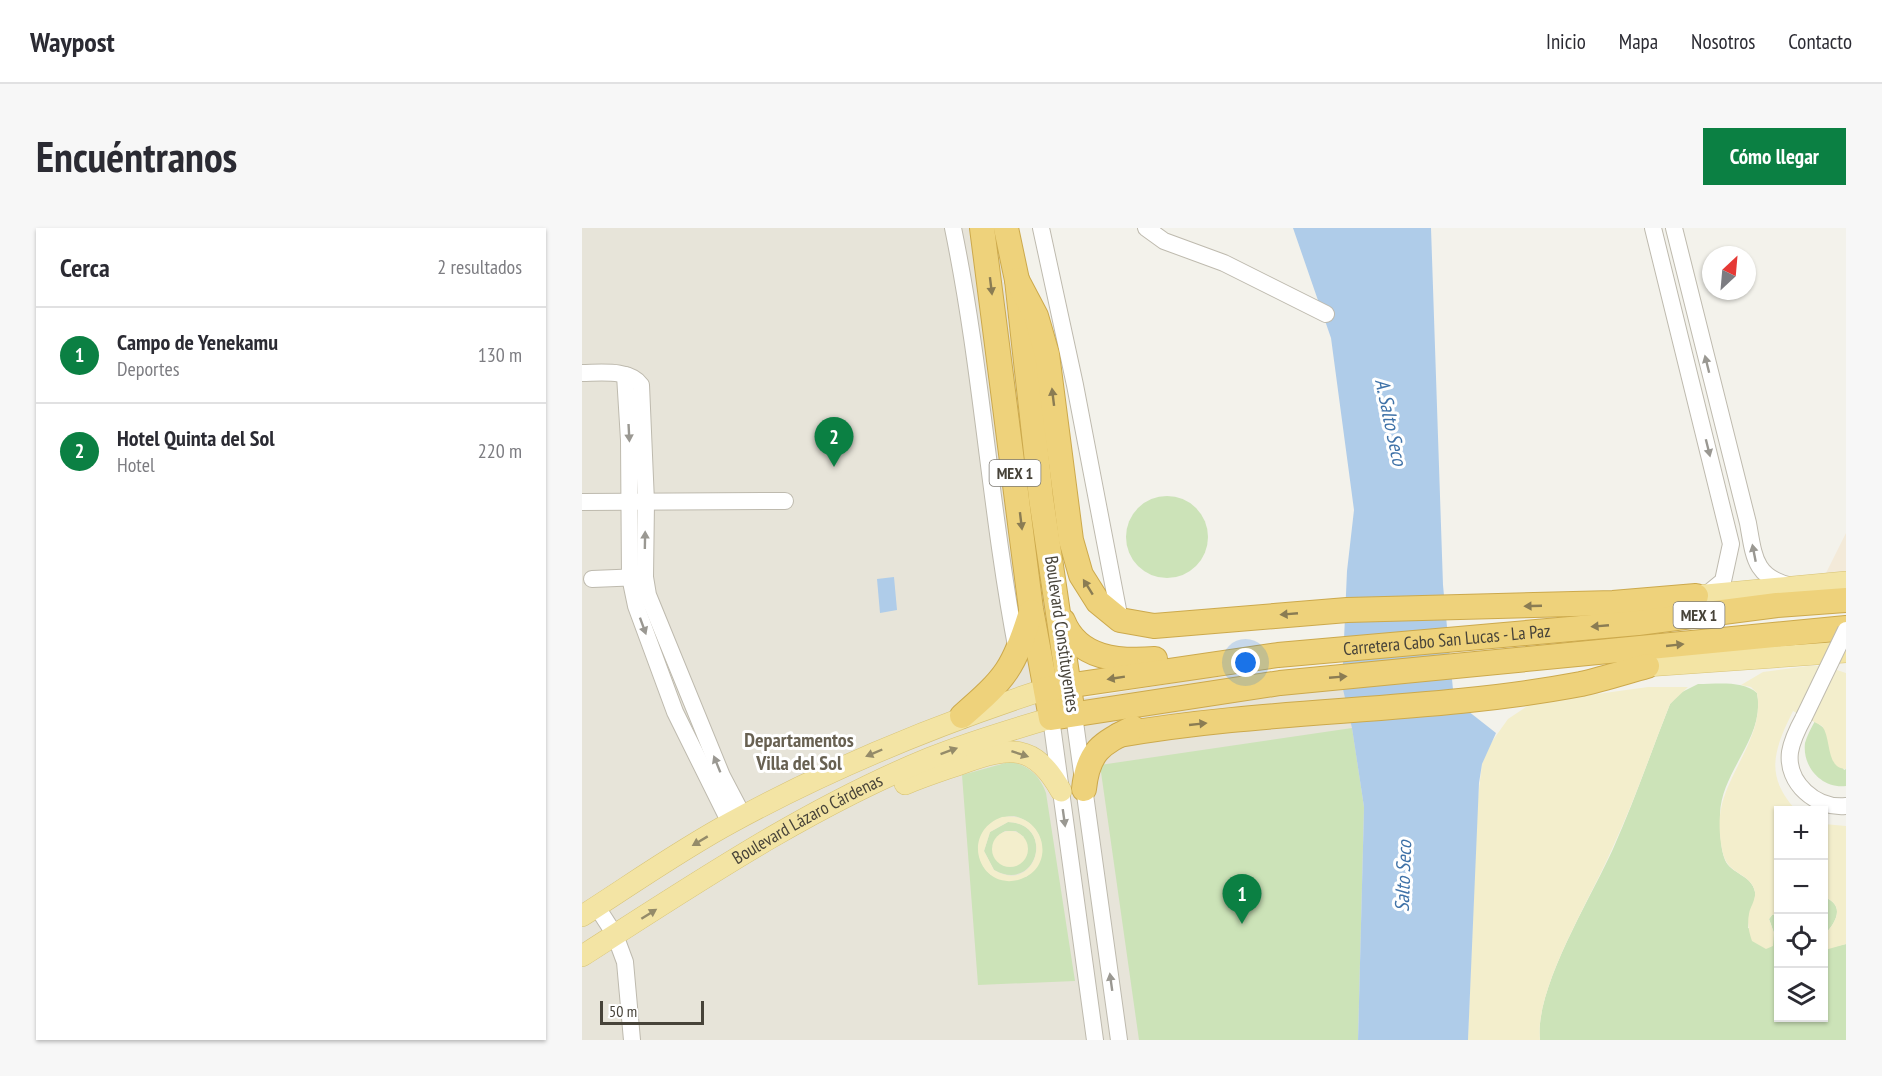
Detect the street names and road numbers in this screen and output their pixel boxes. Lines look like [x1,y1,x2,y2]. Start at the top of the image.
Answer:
road number: MEX 1 [990,460,1040,486]
street label: Boulevard Constituyentes [1040,554,1085,714]
road number: MEX 1 [1674,602,1724,628]
street label: Carretera Cabo San Lucas - La Paz [1342,619,1551,660]
street label: Boulevard Lázaro Cárdenas [728,768,886,869]

